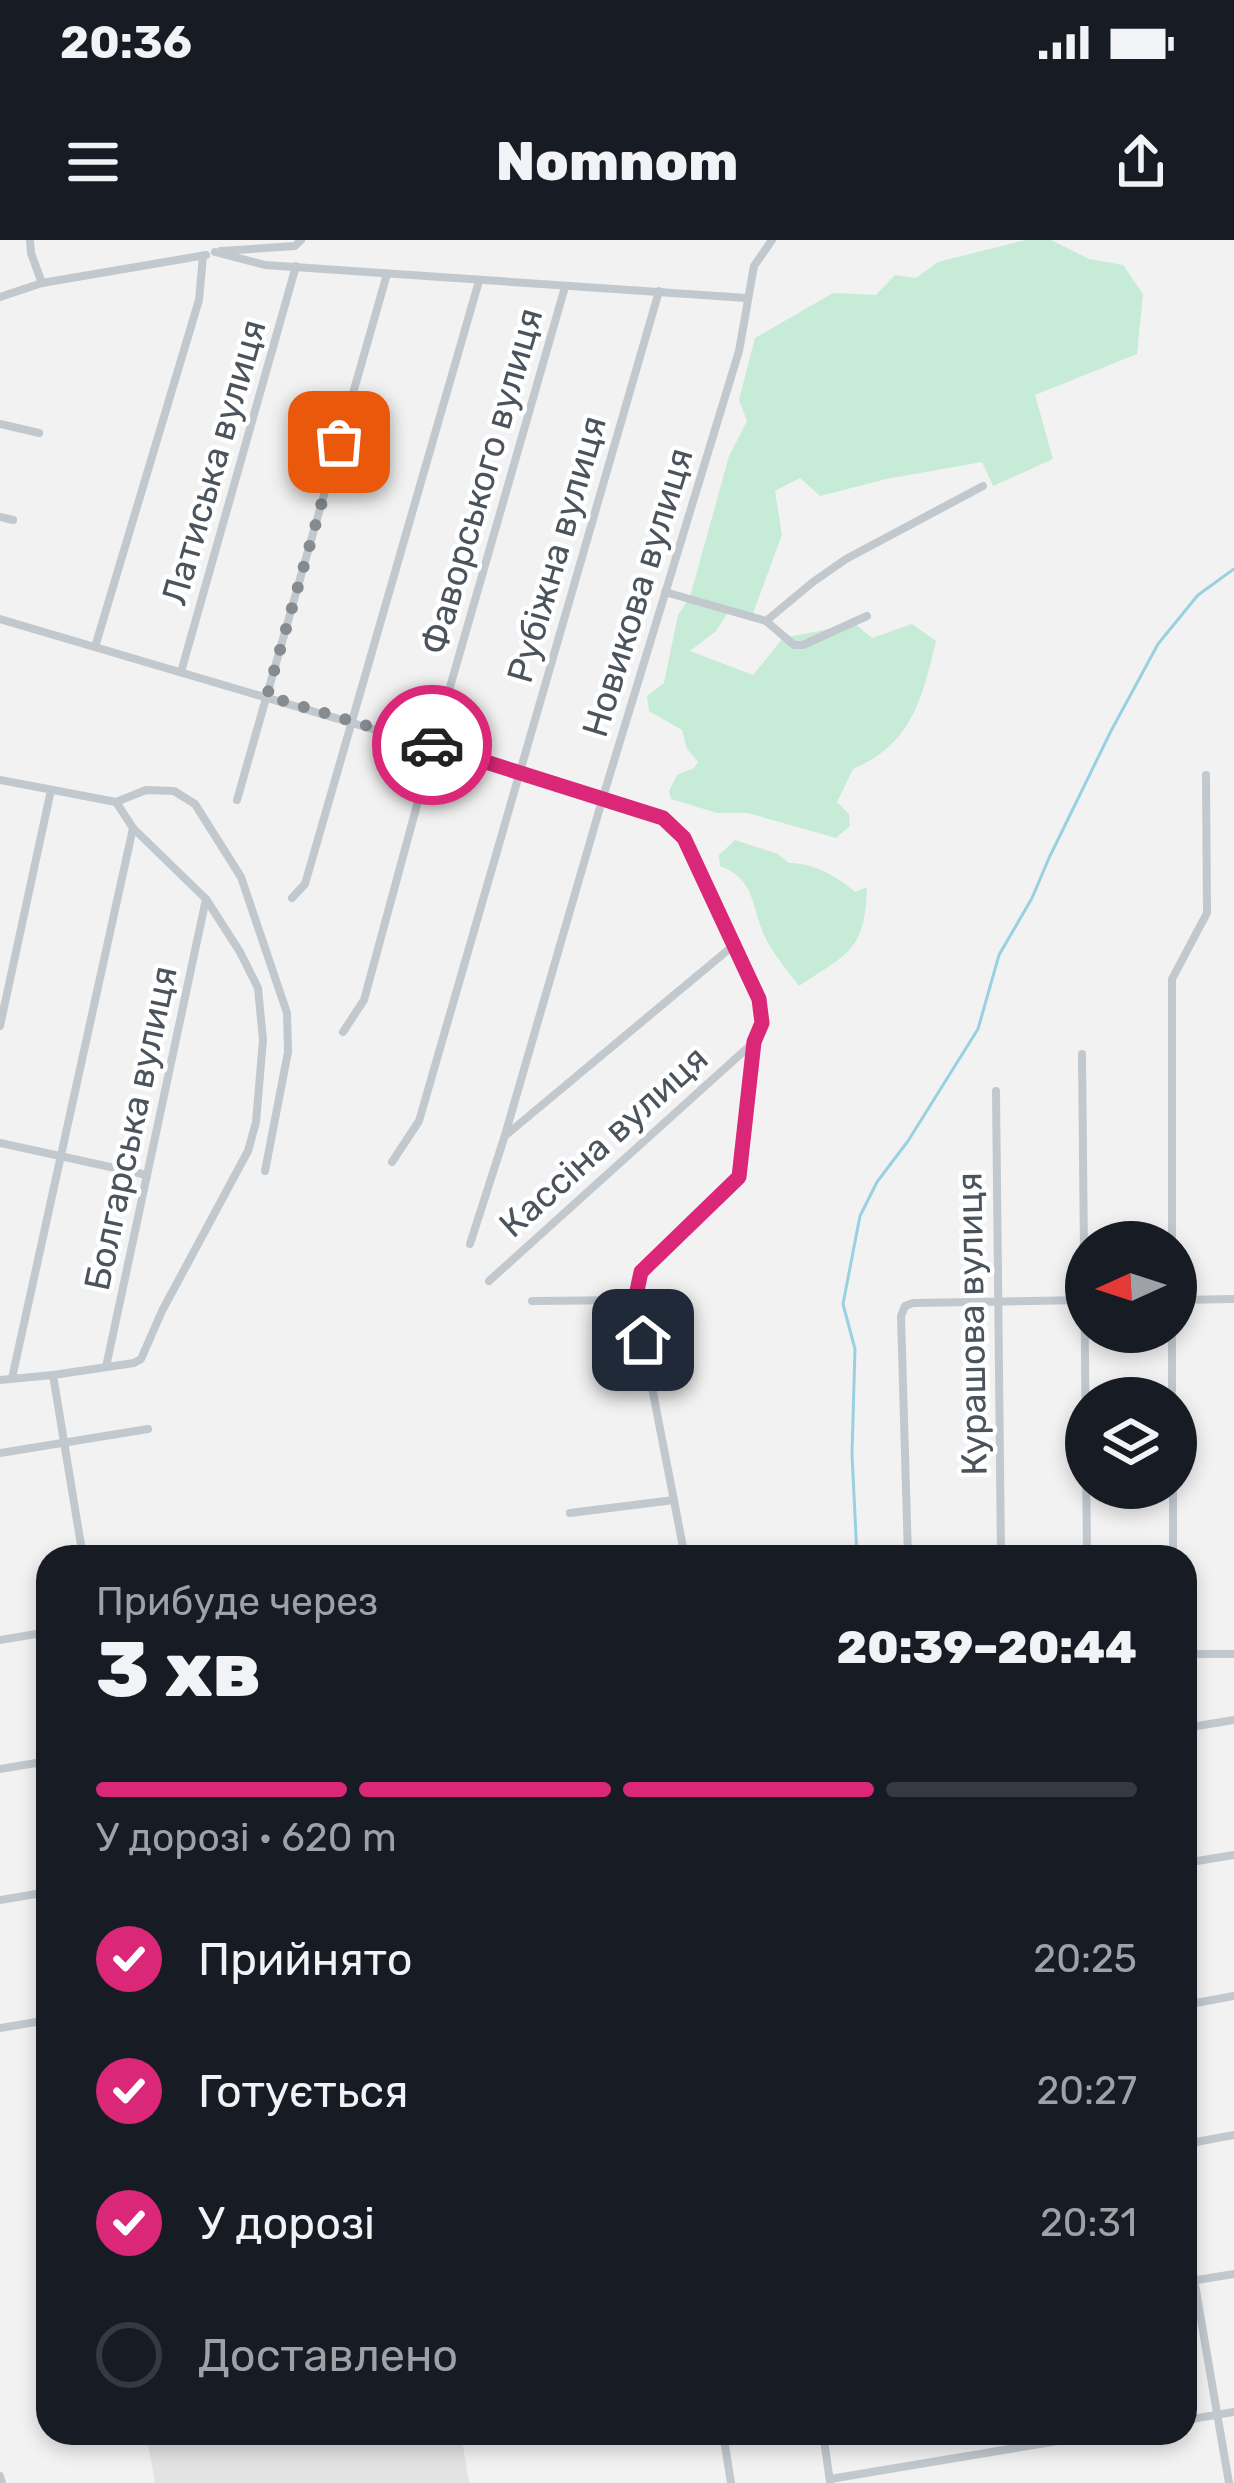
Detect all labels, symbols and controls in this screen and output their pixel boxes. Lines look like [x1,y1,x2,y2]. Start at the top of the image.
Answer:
text: 20:36 [60,16,192,69]
icon: menu [60,129,126,195]
icon: share [1108,129,1174,195]
text: Nomnom [496,130,738,194]
street label: Фаворського вулиця [411,303,551,659]
street label: Латиська вулиця [152,314,275,610]
pin [288,391,390,493]
icon: bag [306,409,372,475]
street label: Рубіжна вулиця [498,411,615,687]
street label: Новикова вулиця [573,442,702,742]
courier [372,685,492,805]
icon: car [399,712,465,778]
street label: Болгарська вулиця [75,962,186,1294]
street label: Кассіна вулиця [490,1037,716,1246]
street label: Курашова вулиця [947,1172,996,1476]
north arrow [1065,1221,1197,1353]
map controls [1065,1221,1197,1509]
pin [592,1289,694,1391]
icon: home [610,1307,676,1373]
button: layers [1065,1377,1197,1509]
text: Прибуде через [96,1579,378,1625]
text: 20:39–20:44 [837,1621,1137,1674]
text: 3 хв [96,1623,261,1716]
text: У дорозі · 620 m [96,1815,397,1861]
icon: check [96,1926,162,1992]
text: Прийнято [198,1933,413,1986]
text: 20:25 [1033,1936,1137,1982]
icon: check [96,2058,162,2124]
text: Готується [198,2065,409,2118]
text: 20:27 [1036,2068,1137,2114]
icon: check [96,2190,162,2256]
text: У дорозі [198,2197,375,2250]
text: 20:31 [1040,2200,1137,2246]
text: Доставлено [198,2329,458,2382]

